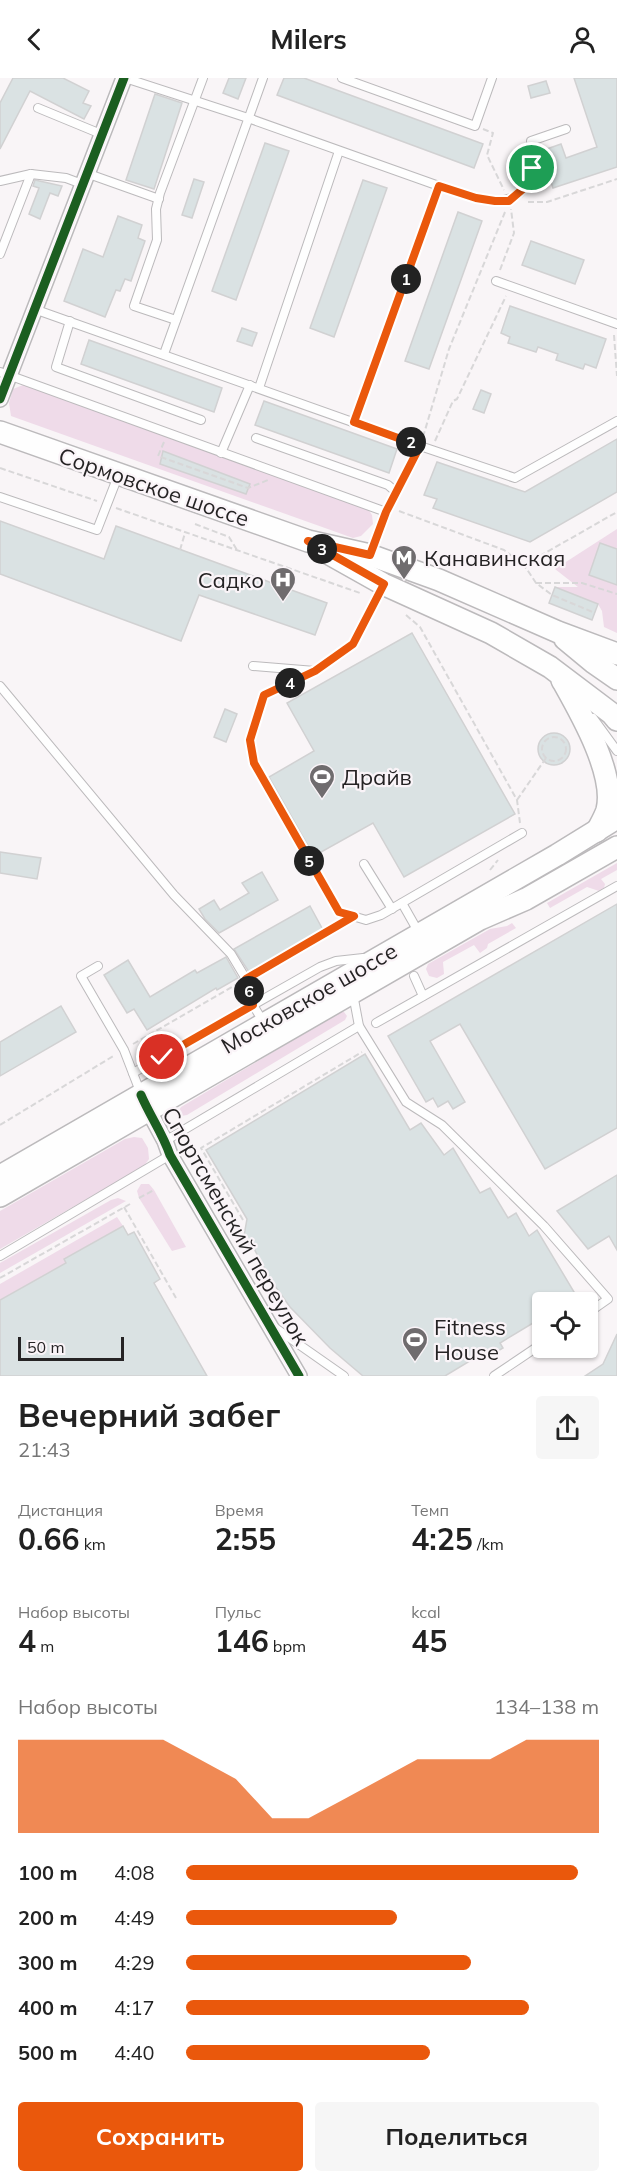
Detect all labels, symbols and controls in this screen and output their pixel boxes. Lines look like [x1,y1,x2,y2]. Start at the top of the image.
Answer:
text: Milers [270,22,347,56]
icon: back [18,23,51,56]
icon: person [566,23,599,56]
pin [506,142,557,193]
icon: arrive [515,151,548,184]
pin: 1 [391,264,421,294]
text: 1 [401,269,411,289]
pin: 2 [396,427,426,457]
text: 2 [406,432,416,452]
street label: Сормовское шоссе [55,441,253,533]
pin: 3 [307,534,337,564]
text: 3 [317,539,327,559]
metro station icon: Канавинская [389,543,419,581]
place label: Канавинская [424,544,565,572]
hospital icon: Садко [268,565,298,603]
place label: Садко [198,566,264,594]
pin: 4 [275,668,305,698]
text: 4 [285,673,295,693]
sports icon: Драйв [307,762,337,800]
place label: Драйв [342,763,412,791]
pin: 5 [294,846,324,876]
text: 5 [304,851,314,871]
street label: Московское шоссе [216,936,402,1060]
pin: 6 [234,976,264,1006]
text: 6 [244,981,254,1001]
pin [136,1031,187,1082]
icon: check [145,1040,178,1073]
street label: Спортсменский переулок [156,1102,316,1350]
map controls [532,1292,598,1358]
button: locate [532,1292,598,1358]
place label: Fitness House [434,1313,506,1366]
sports icon: Fitness House [400,1325,430,1363]
scale bar [18,1334,124,1362]
text: 50 m [27,1337,64,1357]
text: Вечерний забег [18,1394,280,1435]
button: share [536,1396,599,1459]
text: 21:43 [18,1437,71,1462]
text: Дистанция [18,1500,103,1520]
text: Время [215,1500,264,1520]
text: Темп [411,1500,449,1520]
text: 0.66 [18,1520,79,1558]
text: 2:55 [215,1520,276,1558]
text: 4:25 [411,1520,473,1558]
text: km [79,1534,106,1554]
text: /km [473,1534,504,1554]
text: Набор высоты [18,1602,130,1622]
text: Пульс [215,1602,261,1622]
text: kcal [411,1602,441,1622]
text: 4 [18,1622,36,1660]
text: 146 [215,1622,269,1660]
text: 45 [411,1622,447,1660]
text: m [36,1636,54,1656]
text: bpm [269,1636,306,1656]
text: Набор высоты [18,1694,158,1719]
text: 134–138 m [494,1694,599,1719]
text: 100 m [18,1860,77,1885]
text: 4:08 [114,1860,155,1885]
text: 200 m [18,1905,77,1930]
text: 4:49 [114,1905,155,1930]
text: 300 m [18,1950,77,1975]
text: 4:29 [114,1950,155,1975]
text: 400 m [18,1995,77,2020]
text: 4:17 [114,1995,155,2020]
text: 500 m [18,2040,77,2065]
text: 4:40 [114,2040,155,2065]
button: Сохранить [18,2102,303,2171]
button: Поделиться [315,2102,599,2171]

